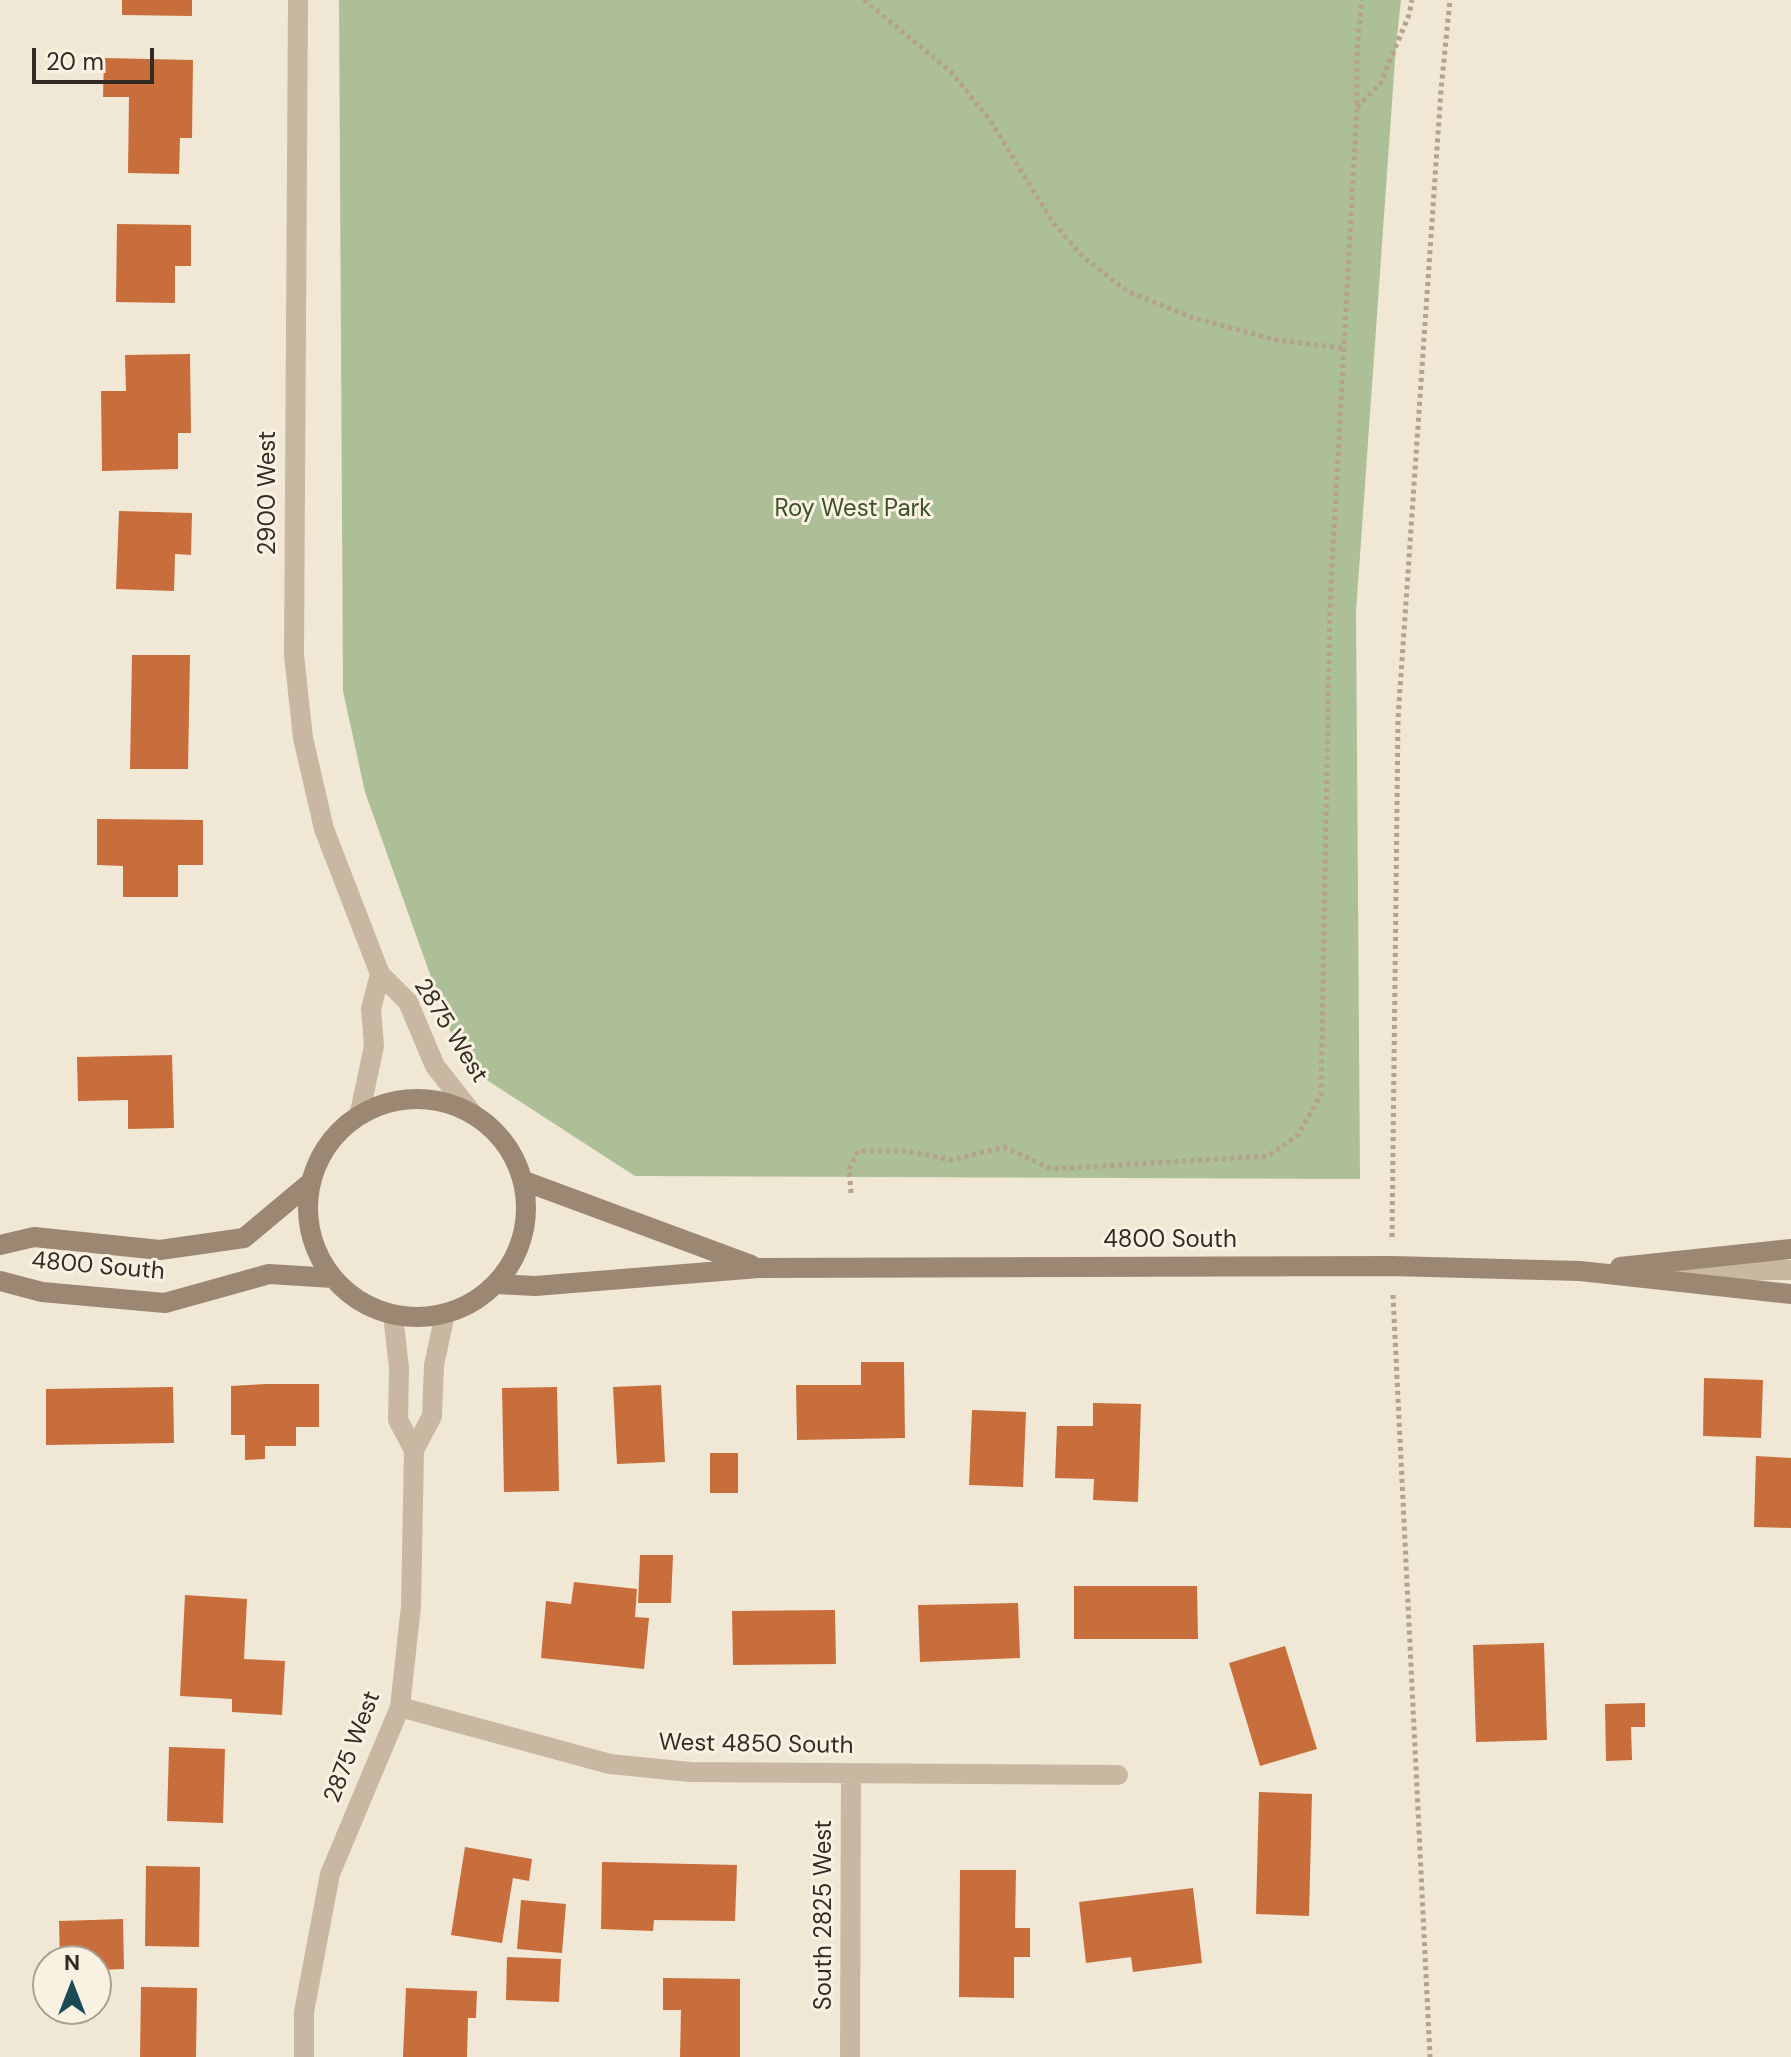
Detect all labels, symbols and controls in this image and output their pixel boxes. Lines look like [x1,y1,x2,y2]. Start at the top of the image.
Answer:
scale bar [36,32,158,82]
text: 20 m [46,46,104,77]
street label: 2900 West [255,431,283,555]
park label: Roy West Park [775,496,931,524]
street label: 2875 West [407,974,493,1088]
street label: 4800 South [1103,1227,1237,1255]
street label: 4800 South [30,1247,166,1287]
street label: 2875 West [319,1687,387,1807]
street label: West 4850 South [658,1729,854,1761]
street label: South 2825 West [811,1820,839,2010]
north arrow [32,1945,112,2025]
text: N [64,1948,80,1977]

